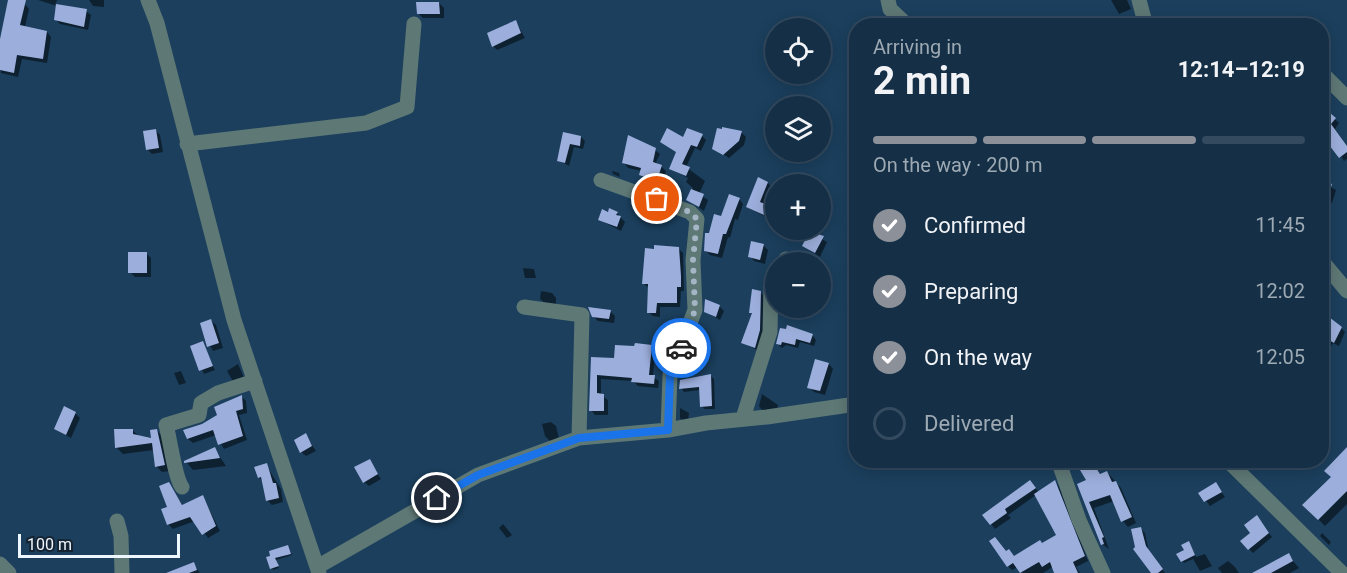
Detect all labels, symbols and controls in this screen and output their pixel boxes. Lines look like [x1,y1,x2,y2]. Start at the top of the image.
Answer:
map controls [765,18,831,318]
button: locate [765,18,831,84]
text: Arriving in [873,35,962,59]
text: 12:14–12:19 [1178,57,1305,82]
text: 2 min [873,58,971,104]
button: layers [765,96,831,162]
text: On the way · 200 m [873,153,1042,177]
pin [631,173,682,224]
button: + [765,174,831,240]
icon: bag [640,182,673,215]
icon: check [873,209,906,242]
text: Confirmed [924,213,1026,238]
text: 11:45 [1255,213,1305,237]
button: − [765,252,831,318]
icon: check [873,275,906,308]
text: Preparing [924,279,1018,304]
text: 12:02 [1255,279,1305,303]
courier [651,318,711,378]
icon: car [665,332,698,365]
icon: check [873,341,906,374]
text: On the way [924,345,1032,370]
text: 12:05 [1255,345,1305,369]
text: Delivered [924,411,1014,436]
pin [411,472,462,523]
icon: home [420,481,453,514]
scale bar [18,531,180,558]
text: 100 m [27,535,72,554]

